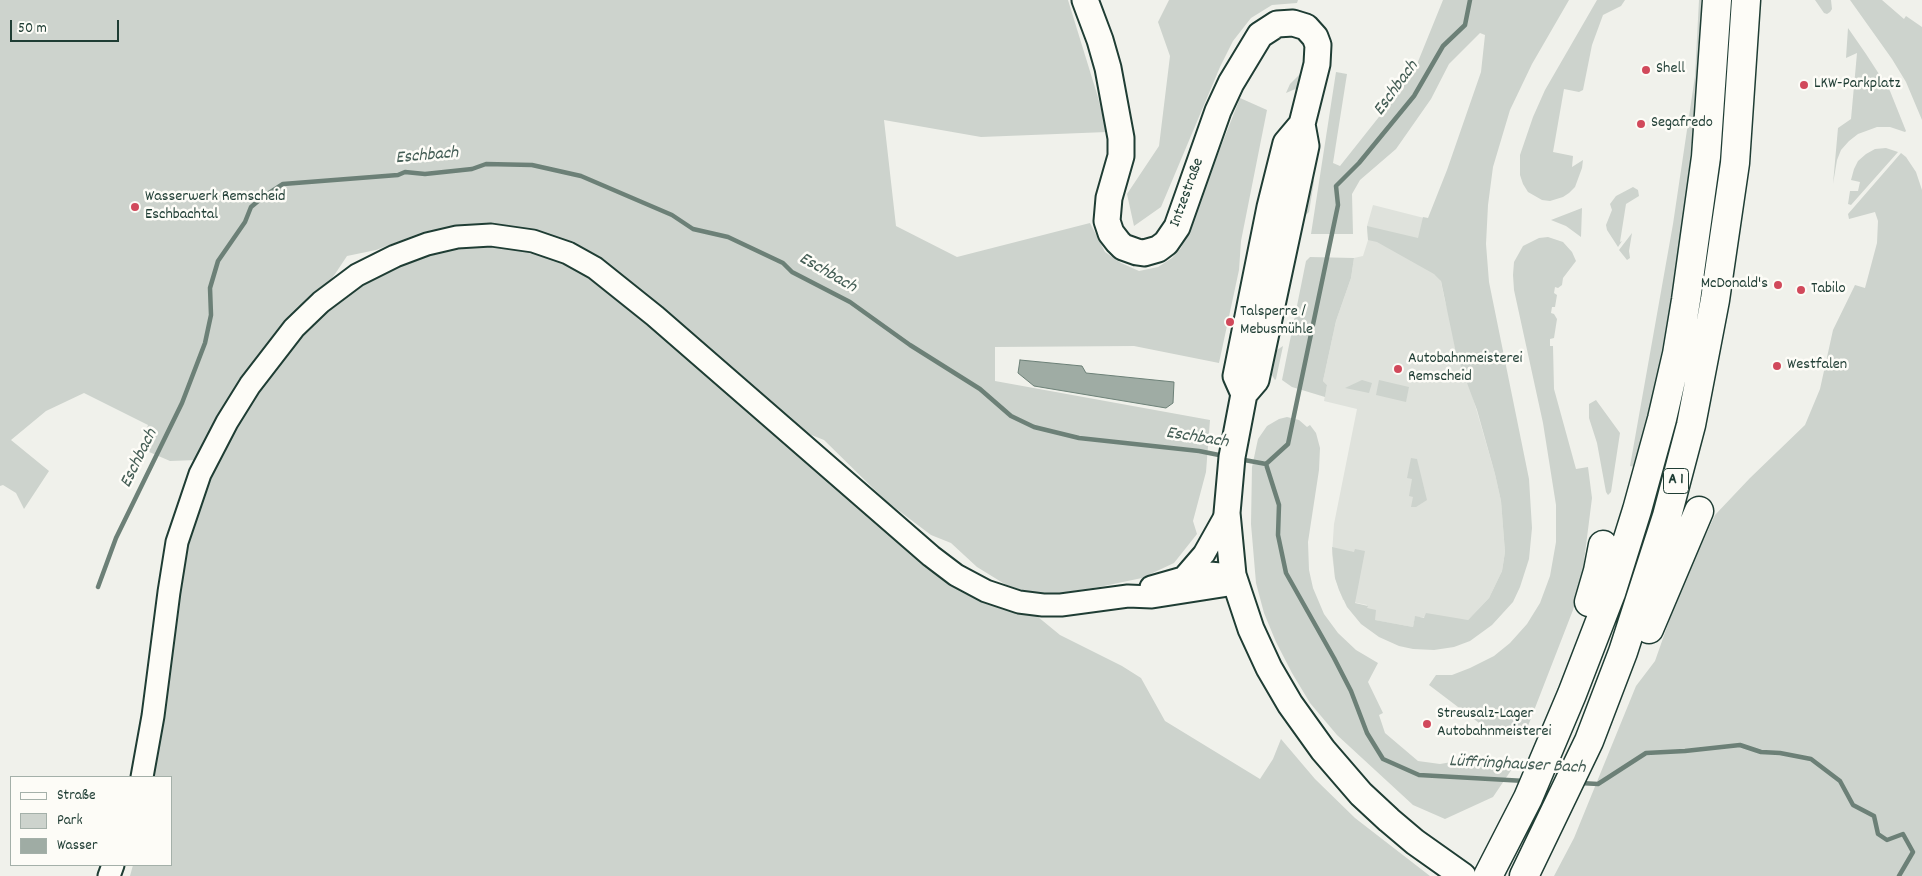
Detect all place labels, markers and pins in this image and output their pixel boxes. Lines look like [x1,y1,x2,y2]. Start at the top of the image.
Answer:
place label: Shell [1656,60,1685,80]
marker: Shell [1640,64,1652,76]
place label: LKW-Parkplatz [1814,75,1901,95]
marker: LKW-Parkplatz [1798,79,1810,91]
place label: Segafredo [1651,114,1713,134]
marker: Segafredo [1635,118,1647,130]
place label: Wasserwerk Remscheid Eschbachtal [145,188,285,226]
marker: Wasserwerk Remscheid Eschbachtal [129,201,141,213]
place label: McDonald's [1701,275,1768,295]
marker: McDonald's [1772,279,1784,291]
place label: Tabilo [1811,280,1846,300]
marker: Tabilo [1795,284,1807,296]
place label: Talsperre / Mebusmühle [1240,303,1313,341]
marker: Talsperre / Mebusmühle [1224,316,1236,328]
place label: Autobahnmeisterei Remscheid [1408,350,1522,388]
place label: Westfalen [1787,356,1847,376]
marker: Westfalen [1771,360,1783,372]
marker: Autobahnmeisterei Remscheid [1392,363,1404,375]
place label: Streusalz-Lager Autobahnmeisterei [1437,705,1551,743]
marker: Streusalz-Lager Autobahnmeisterei [1421,718,1433,730]

